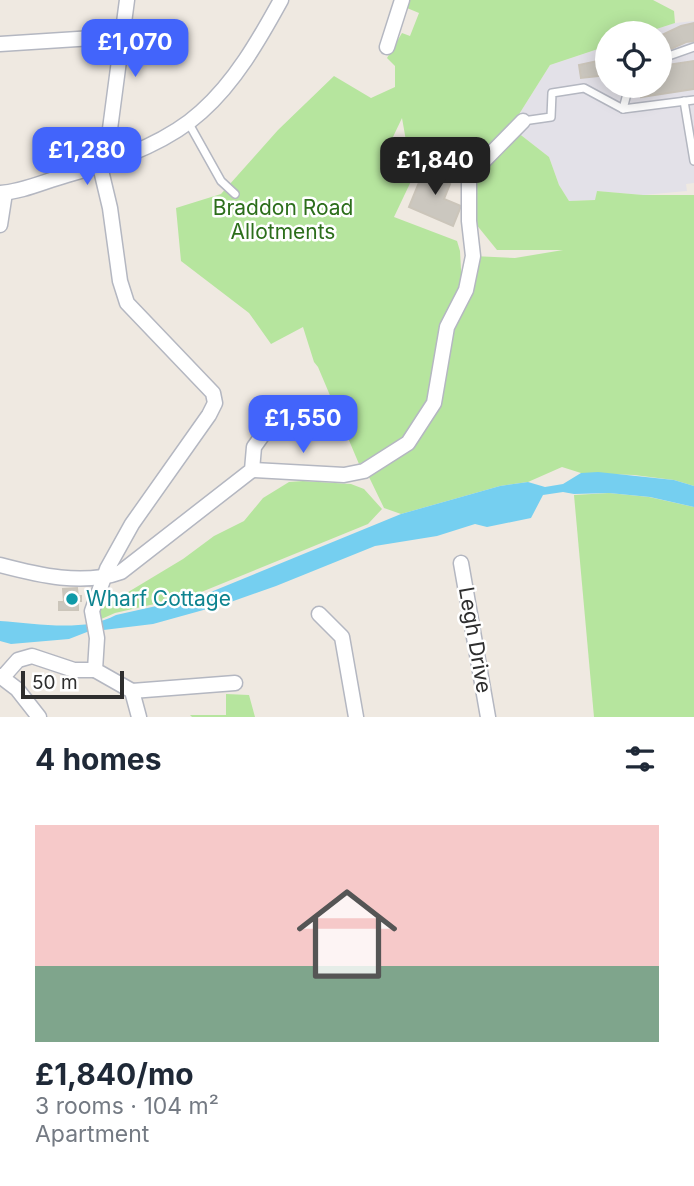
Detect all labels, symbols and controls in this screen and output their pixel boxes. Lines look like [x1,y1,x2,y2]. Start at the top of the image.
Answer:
pin: £1,070 [78,20,192,79]
map controls [595,21,672,98]
button: locate [595,21,672,98]
text: £1,070 [97,28,173,56]
pin: £1,280 [30,128,144,187]
text: £1,280 [48,136,126,164]
pin: £1,840 [378,138,492,197]
text: £1,840 [396,146,474,174]
park label: Braddon Road Allotments [213,195,353,244]
pin: £1,550 [246,396,360,455]
text: £1,550 [264,404,342,432]
street label: Legh Drive [454,585,497,695]
place label: Wharf Cottage [86,586,231,611]
marker: Wharf Cottage [64,591,80,607]
scale bar [21,668,124,700]
text: 50 m [32,671,78,694]
icon: filters [621,740,659,778]
text: 4 homes [35,741,162,777]
icon: home [284,871,410,997]
text: £1,840/mo [35,1056,194,1092]
text: 3 rooms · 104 m² [35,1092,219,1120]
text: Apartment [35,1120,149,1148]

